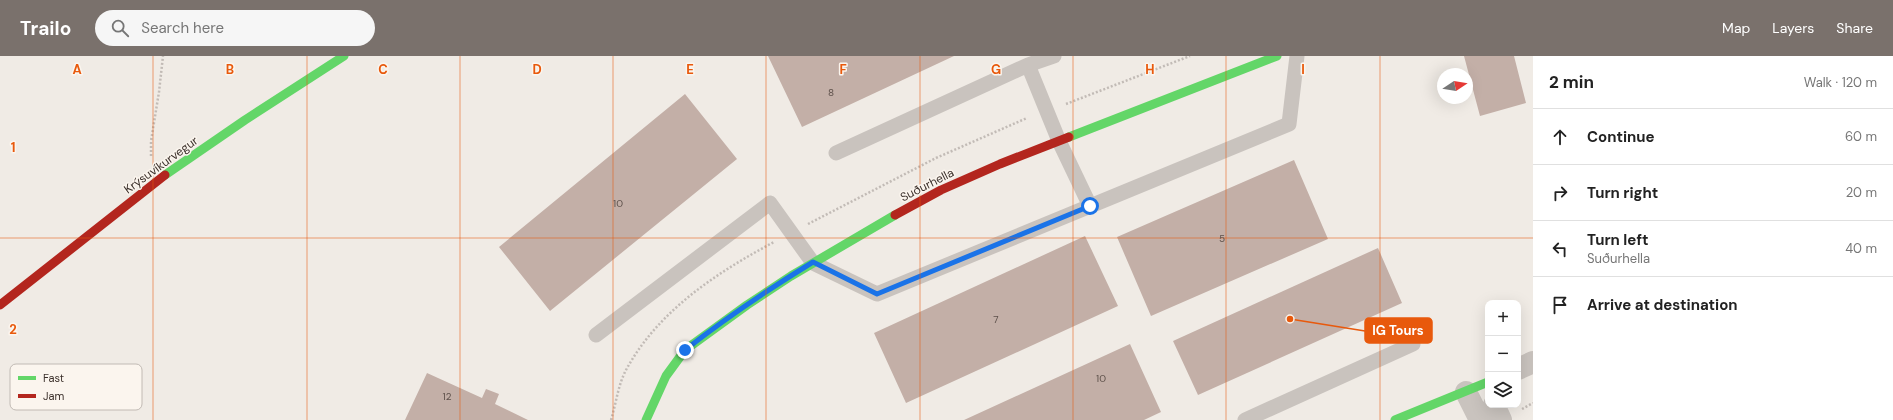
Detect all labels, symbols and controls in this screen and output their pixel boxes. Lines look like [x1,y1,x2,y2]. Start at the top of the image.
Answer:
search box [95,10,375,46]
text: Trailo [20,16,71,41]
icon: search [109,17,131,39]
text: Search here [141,18,224,38]
text: Map [1722,19,1750,37]
text: Layers [1772,19,1814,37]
text: Share [1836,19,1873,37]
text: A [72,61,82,78]
text: B [226,61,234,78]
text: C [378,61,388,78]
text: D [532,61,542,78]
text: E [686,61,694,78]
text: F [839,61,847,78]
text: G [991,61,1001,78]
text: H [1145,61,1155,78]
text: I [1301,61,1305,78]
north arrow [1437,68,1473,104]
text: 2 min [1549,71,1594,93]
text: Walk · 120 m [1804,74,1877,91]
house number: 8 [828,86,834,99]
icon: ahead [1549,126,1571,148]
text: Continue [1587,127,1655,147]
text: 60 m [1845,128,1877,145]
street label: Krýsuvíkurvegur [121,132,202,197]
text: 1 [11,139,15,156]
street label: Suðurhella [897,165,957,205]
icon: right [1549,182,1571,204]
text: Turn right [1587,183,1658,203]
text: 20 m [1846,184,1877,201]
house number: 10 [613,197,623,210]
route start [1081,197,1099,215]
text: Turn left [1587,230,1648,250]
house number: 5 [1219,232,1225,245]
icon: left [1549,238,1571,260]
text: 40 m [1845,240,1877,257]
text: Suðurhella [1587,250,1650,267]
icon: arrive [1549,294,1571,316]
text: Arrive at destination [1587,295,1738,315]
map controls [1485,300,1521,408]
button: + [1485,300,1521,336]
house number: 7 [993,313,999,326]
callout: IG Tours [1365,318,1432,343]
text: 2 [9,321,17,338]
text: IG Tours [1372,322,1424,339]
button: − [1485,336,1521,372]
route end [676,341,694,359]
legend [10,364,142,410]
text: Fast [43,371,64,385]
house number: 10 [1096,372,1106,385]
button: layers [1485,372,1521,408]
text: Jam [43,389,64,403]
house number: 12 [443,390,452,403]

